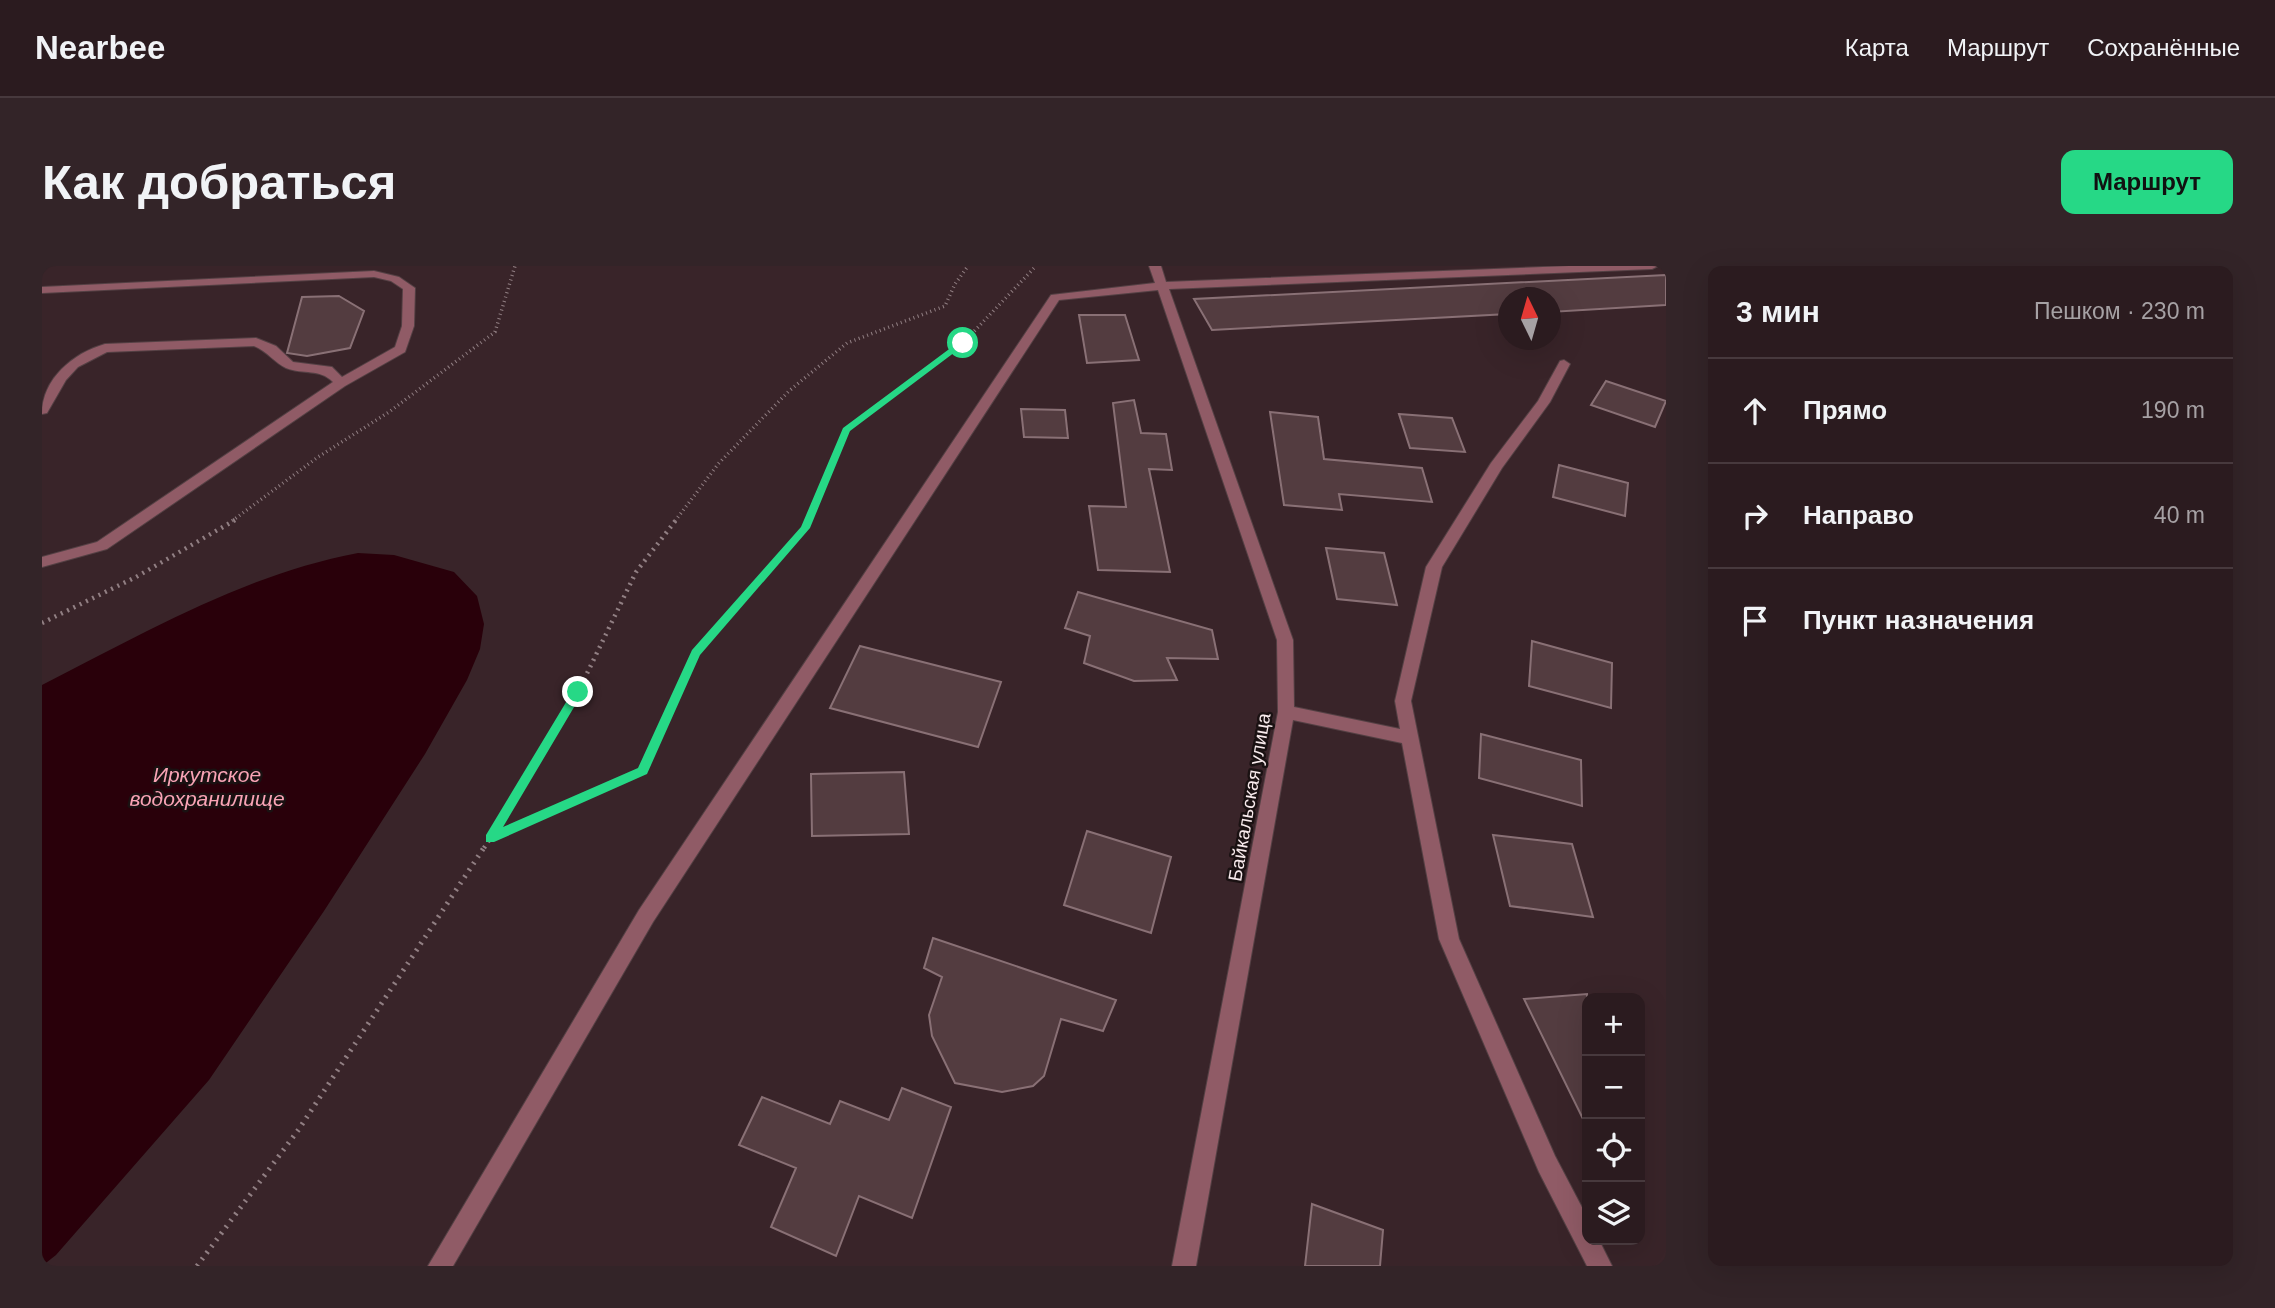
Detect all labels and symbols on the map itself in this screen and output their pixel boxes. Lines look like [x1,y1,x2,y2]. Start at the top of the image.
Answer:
north arrow [1498,287,1561,350]
route start [947,327,978,358]
route end [562,676,593,707]
street label: Байкальская улица [1224,711,1275,883]
water label: Иркутское водохранилище [129,763,285,810]

